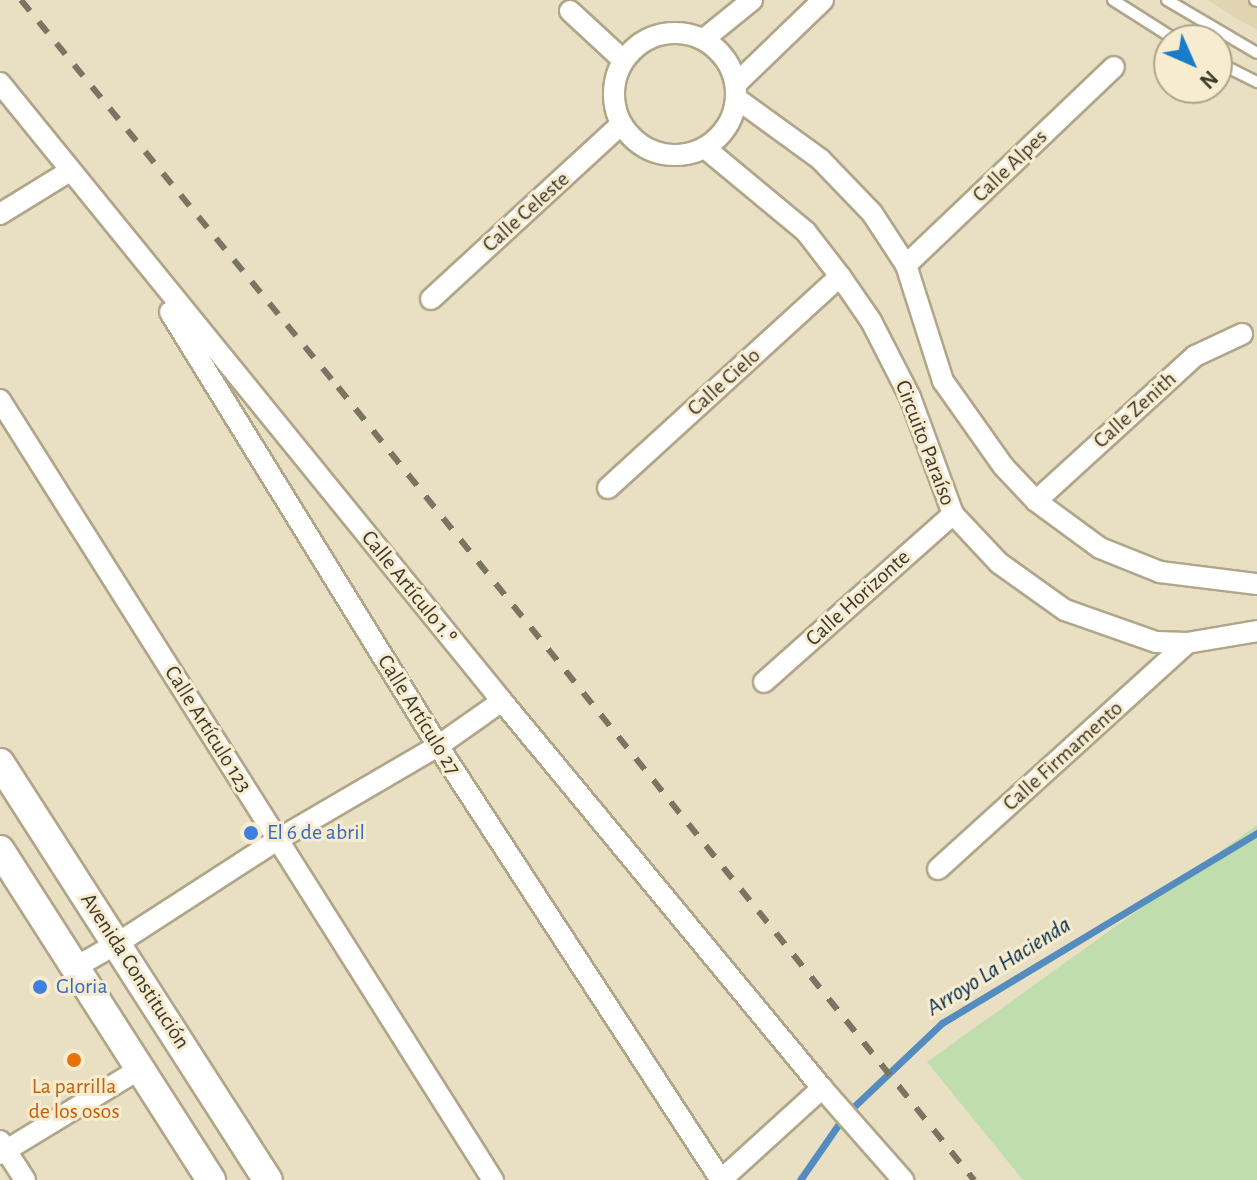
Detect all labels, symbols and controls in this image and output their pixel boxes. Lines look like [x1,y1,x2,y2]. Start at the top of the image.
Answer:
north arrow [1153,24,1233,104]
text: N [1195,66,1222,93]
street label: Calle Alpes [967,124,1053,208]
street label: Calle Celeste [477,166,575,258]
street label: Calle Cielo [682,342,766,422]
street label: Calle Zenith [1088,366,1182,454]
street label: Circuito Paraíso [889,377,961,509]
street label: Calle Artículo 1.º [355,525,463,649]
street label: Calle Horizonte [800,544,916,652]
street label: Calle Artículo 27 [372,650,466,780]
street label: Calle Artículo 123 [159,661,257,797]
street label: Calle Firmamento [998,695,1128,817]
place label: El 6 de abril [267,820,365,846]
marker: El 6 de abril [242,824,260,842]
street label: Avenida Constitución [75,888,195,1054]
water label: Arroyo La Hacienda [921,911,1077,1023]
place label: Gloria [56,974,108,1000]
marker: Gloria [31,978,49,996]
marker: La parrilla de los osos [65,1051,83,1069]
place label: La parrilla de los osos [28,1073,120,1124]

